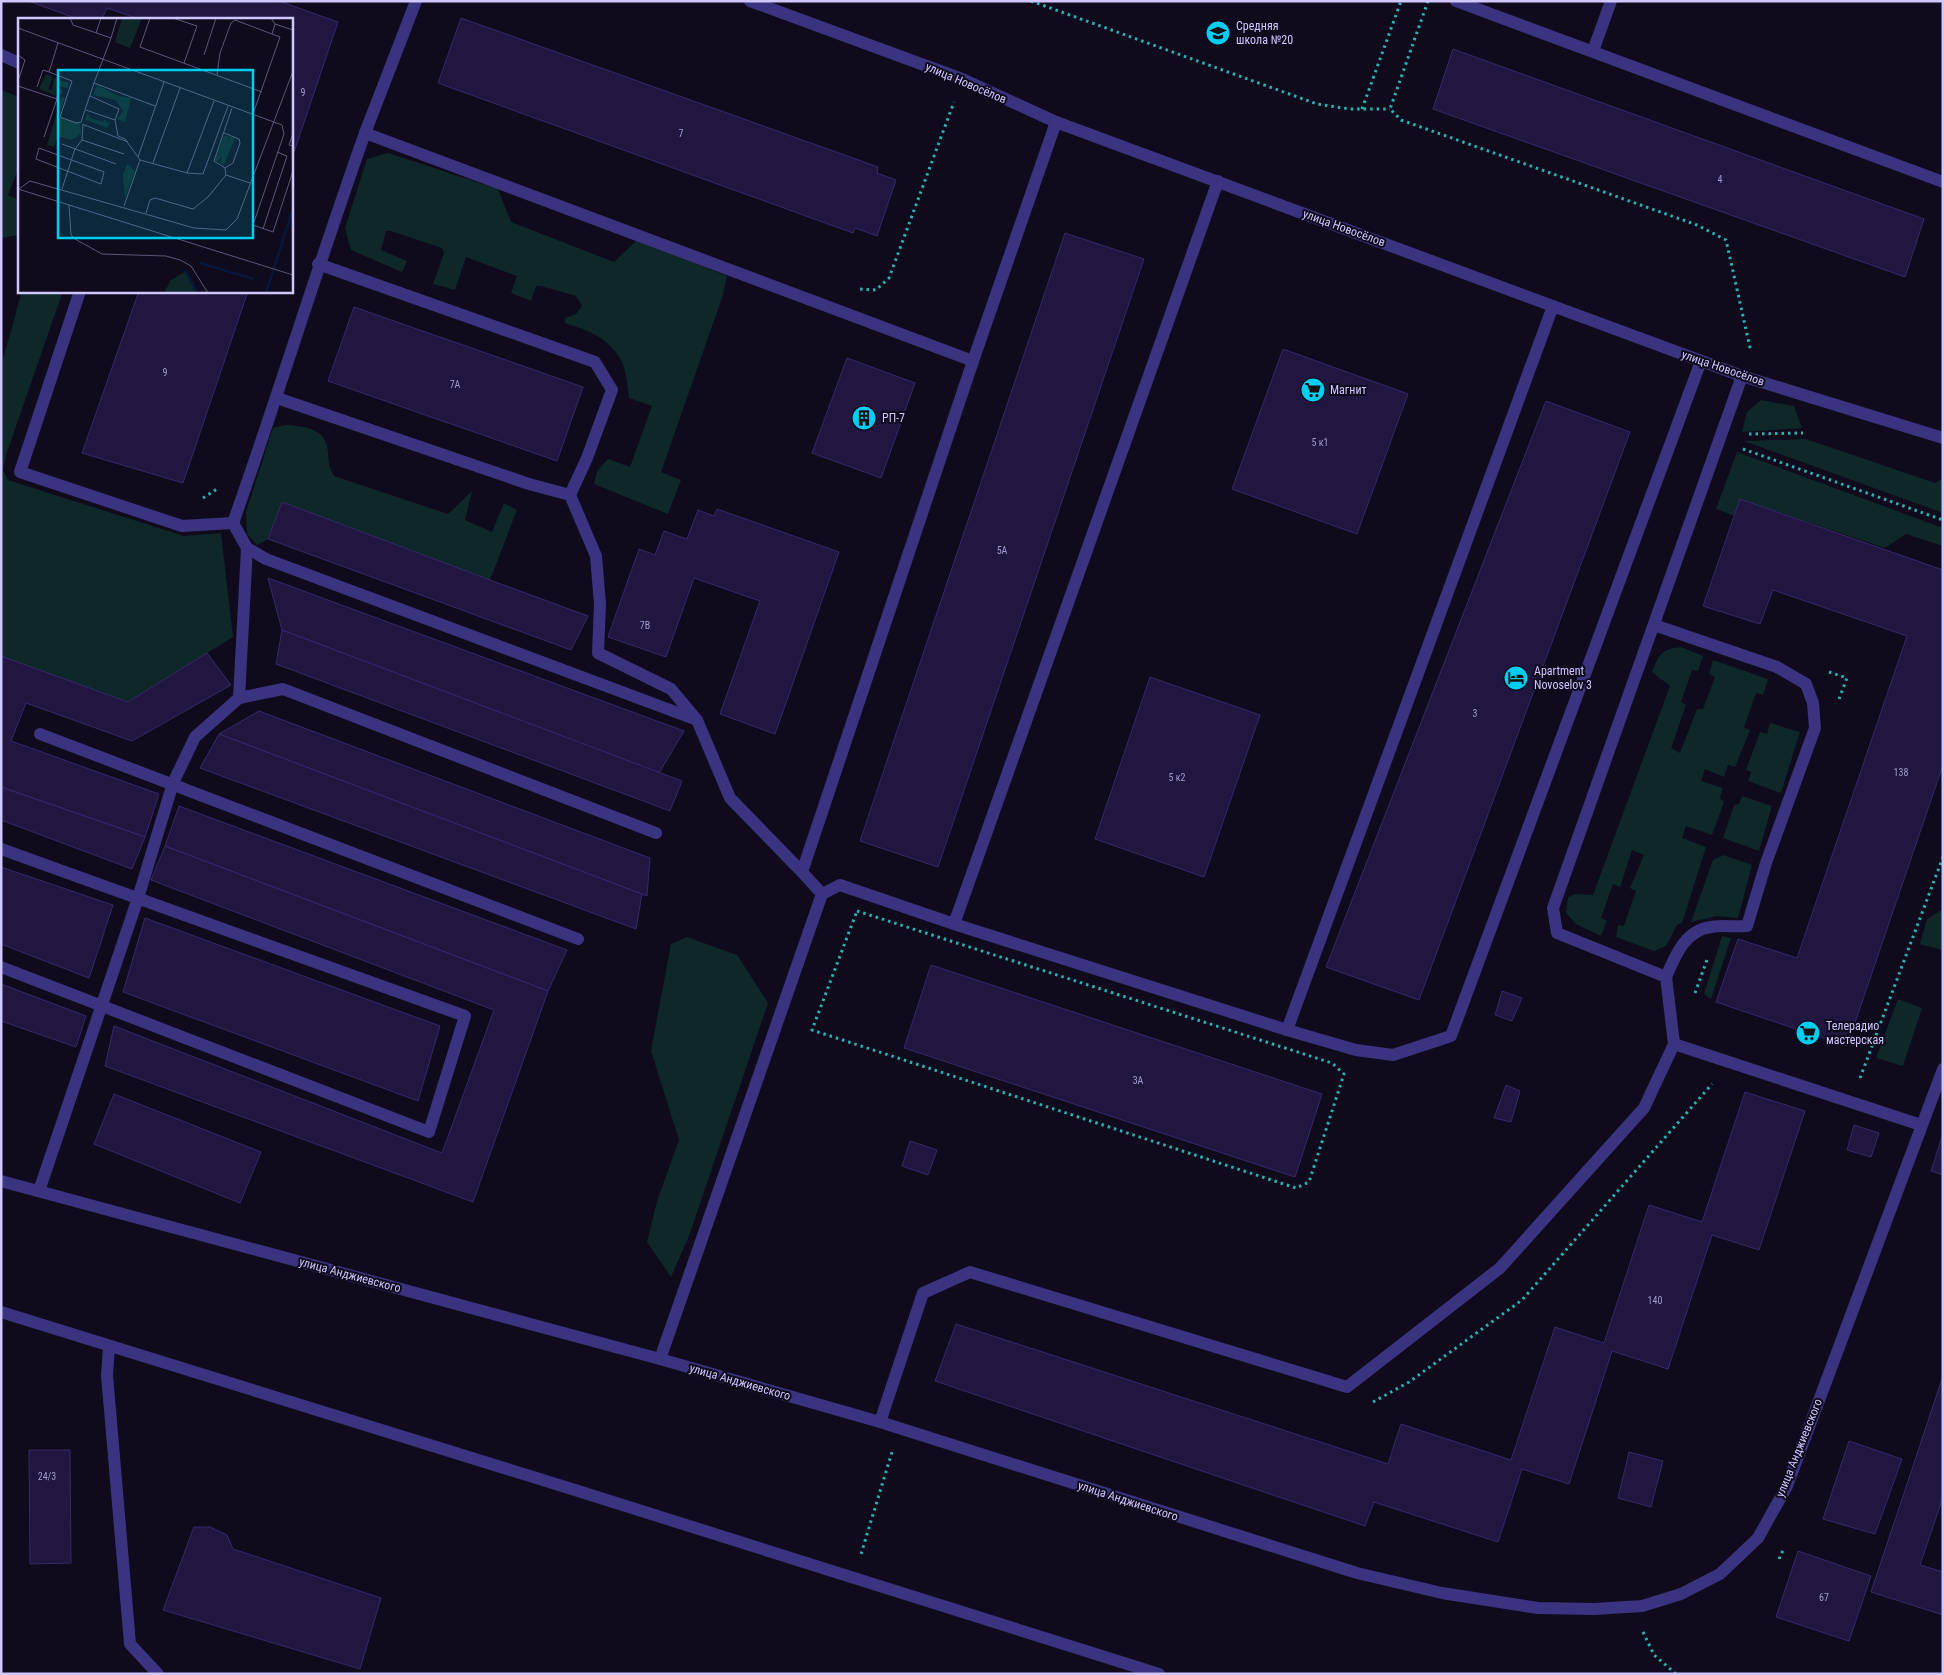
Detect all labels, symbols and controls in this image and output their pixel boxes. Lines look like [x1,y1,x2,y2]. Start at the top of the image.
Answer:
inset map [18,18,292,292]
place label: Средняя школа №20 [1236,19,1293,47]
school or university icon: Средняя школа №20 [1205,20,1231,46]
street label: улица Новосёлов [923,60,1009,106]
house number: 9 [301,87,306,98]
house number: 7 [679,128,684,139]
house number: 4 [1718,174,1723,185]
street label: улица Новосёлов [1301,207,1387,249]
street label: улица Новосёлов [1680,347,1766,389]
house number: 9 [163,367,168,378]
supermarket icon: Магнит [1300,377,1326,403]
house number: 7А [450,379,461,390]
place label: Магнит [1330,383,1367,397]
building icon: РП-7 [851,405,877,431]
place label: РП-7 [882,411,905,425]
house number: 5 к1 [1312,437,1328,448]
house number: 5А [997,545,1008,556]
house number: 7В [640,620,650,631]
place label: Apartment Novoselov 3 [1534,664,1592,692]
hotel icon: Apartment Novoselov 3 [1503,665,1529,691]
house number: 3 [1473,708,1478,719]
house number: 138 [1894,767,1908,778]
house number: 5 к2 [1169,772,1186,783]
place label: Телерадио мастерская [1826,1019,1884,1047]
supermarket icon: Телерадио мастерская [1795,1020,1821,1046]
house number: 3А [1133,1075,1144,1086]
street label: улица Анджиевского [298,1255,402,1295]
house number: 140 [1648,1295,1662,1306]
street label: улица Анджиевского [688,1361,792,1403]
street label: улица Анджиевского [1773,1397,1825,1499]
house number: 24/3 [38,1471,56,1482]
street label: улица Анджиевского [1076,1478,1180,1524]
house number: 67 [1819,1592,1829,1603]

